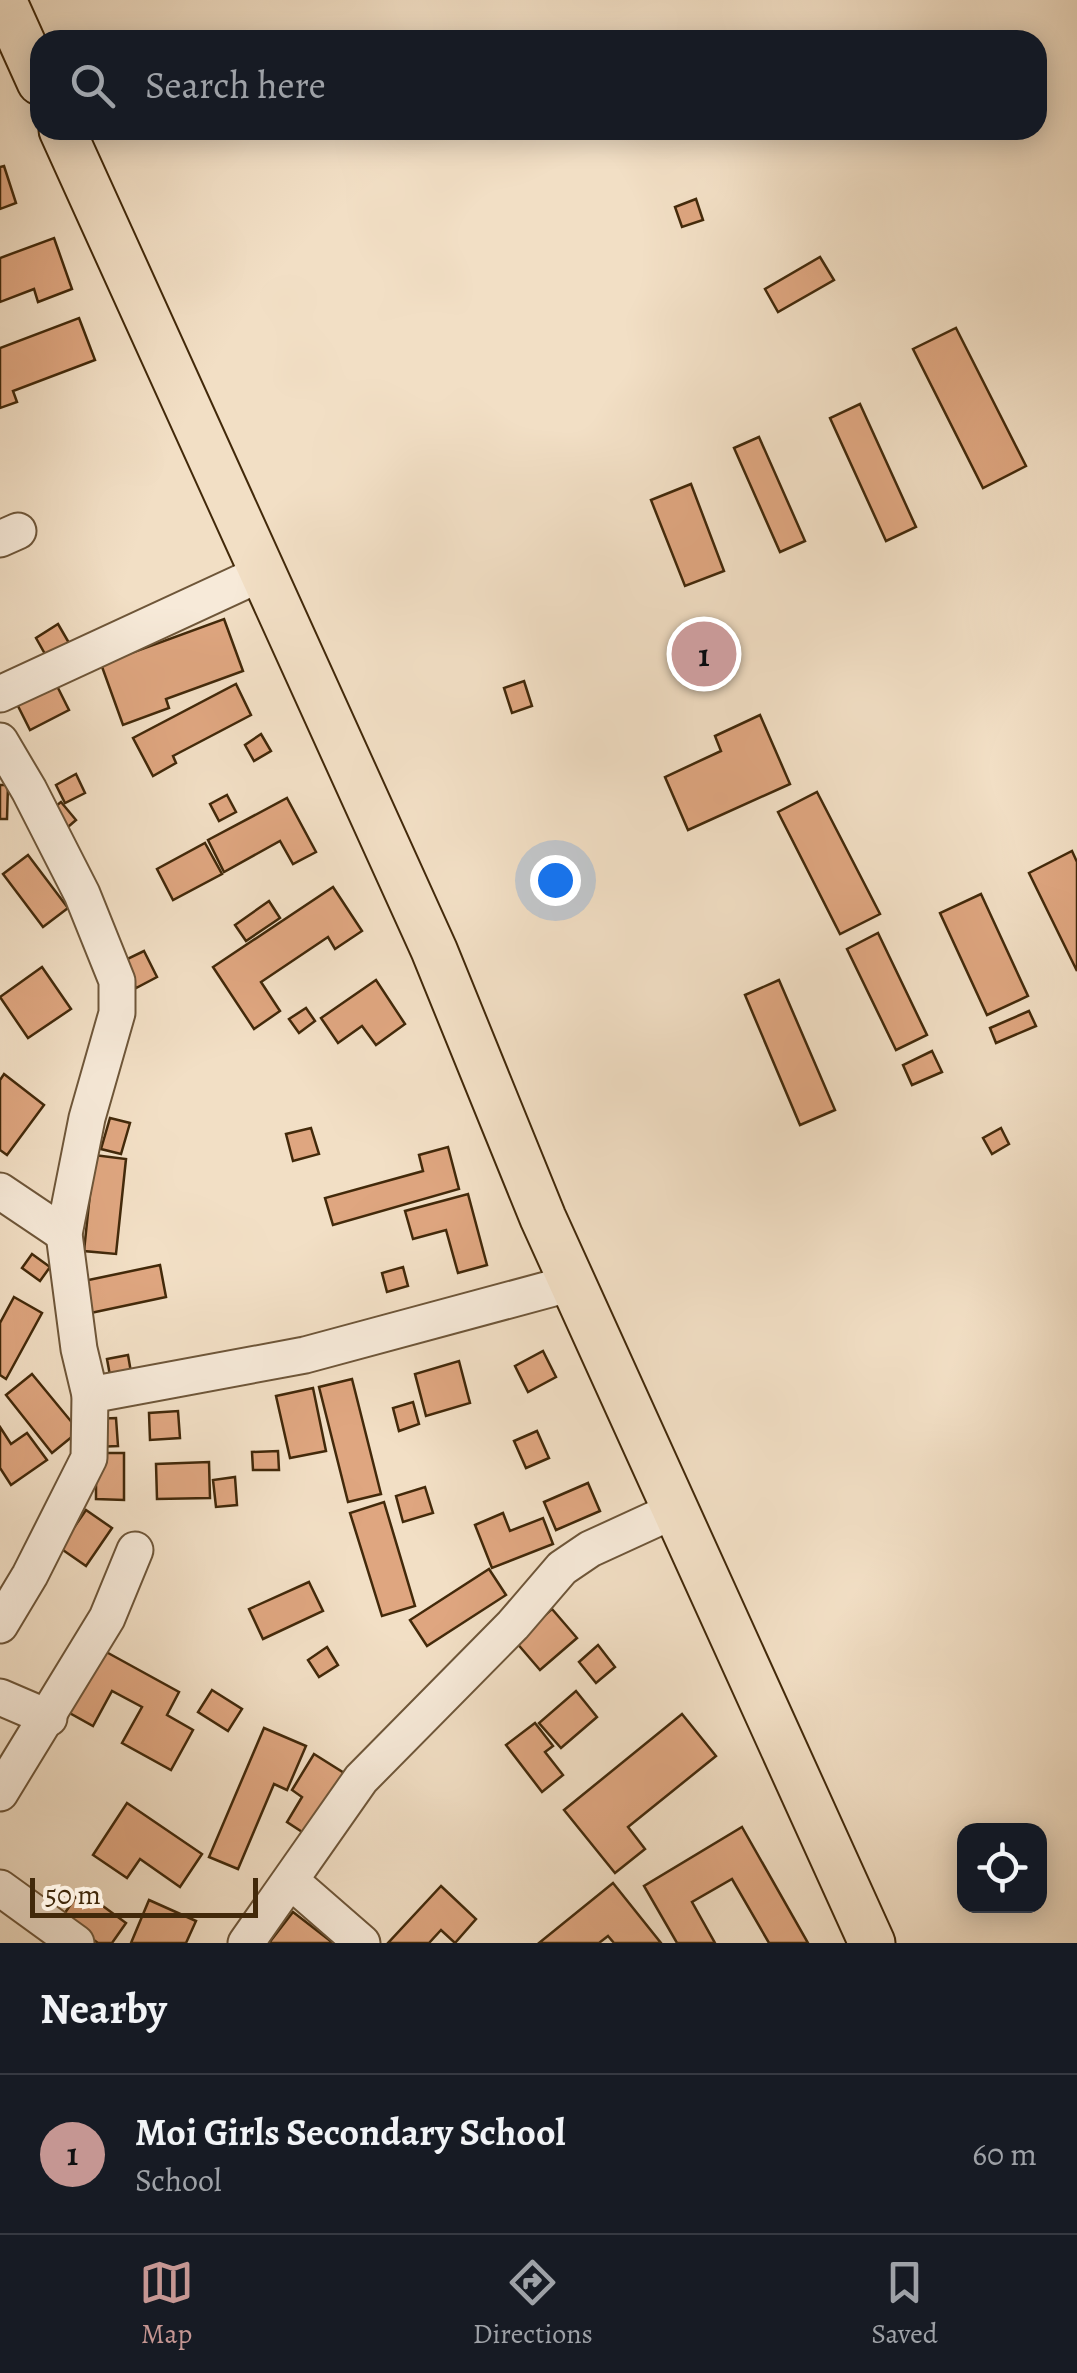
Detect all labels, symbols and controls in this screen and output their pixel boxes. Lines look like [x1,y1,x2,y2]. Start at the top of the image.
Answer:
search box [30,30,1047,140]
icon: search [65,58,120,113]
text: Search here [145,59,326,111]
pin: 1 [672,616,736,692]
your location [530,855,581,906]
map controls [957,1823,1047,1913]
button: locate [957,1823,1047,1913]
scale bar [30,1873,258,1918]
text: 50 m [45,1876,101,1914]
text: Nearby [40,1980,167,2037]
text: Moi Girls Secondary School [135,2106,566,2158]
text: 1 [67,2132,78,2176]
text: 60 m [972,2132,1037,2176]
text: School [135,2158,222,2202]
tab: Map [139,2255,194,2353]
tab: Directions [473,2255,593,2353]
tab: Saved [871,2255,938,2353]

